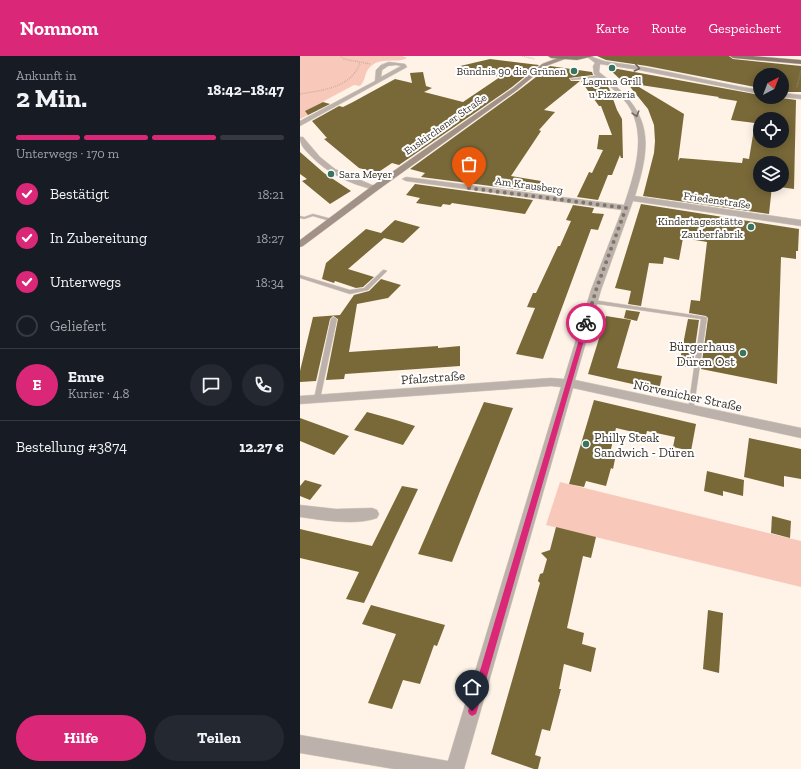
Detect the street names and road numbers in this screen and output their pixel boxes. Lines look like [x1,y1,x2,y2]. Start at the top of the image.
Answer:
street label: Euskirchener Straße [401,91,489,158]
street label: Am Krausberg [494,174,564,197]
street label: Friedenstraße [683,189,751,212]
street label: Pfalzstraße [400,368,466,387]
street label: Nörvenicher Straße [632,377,744,414]

